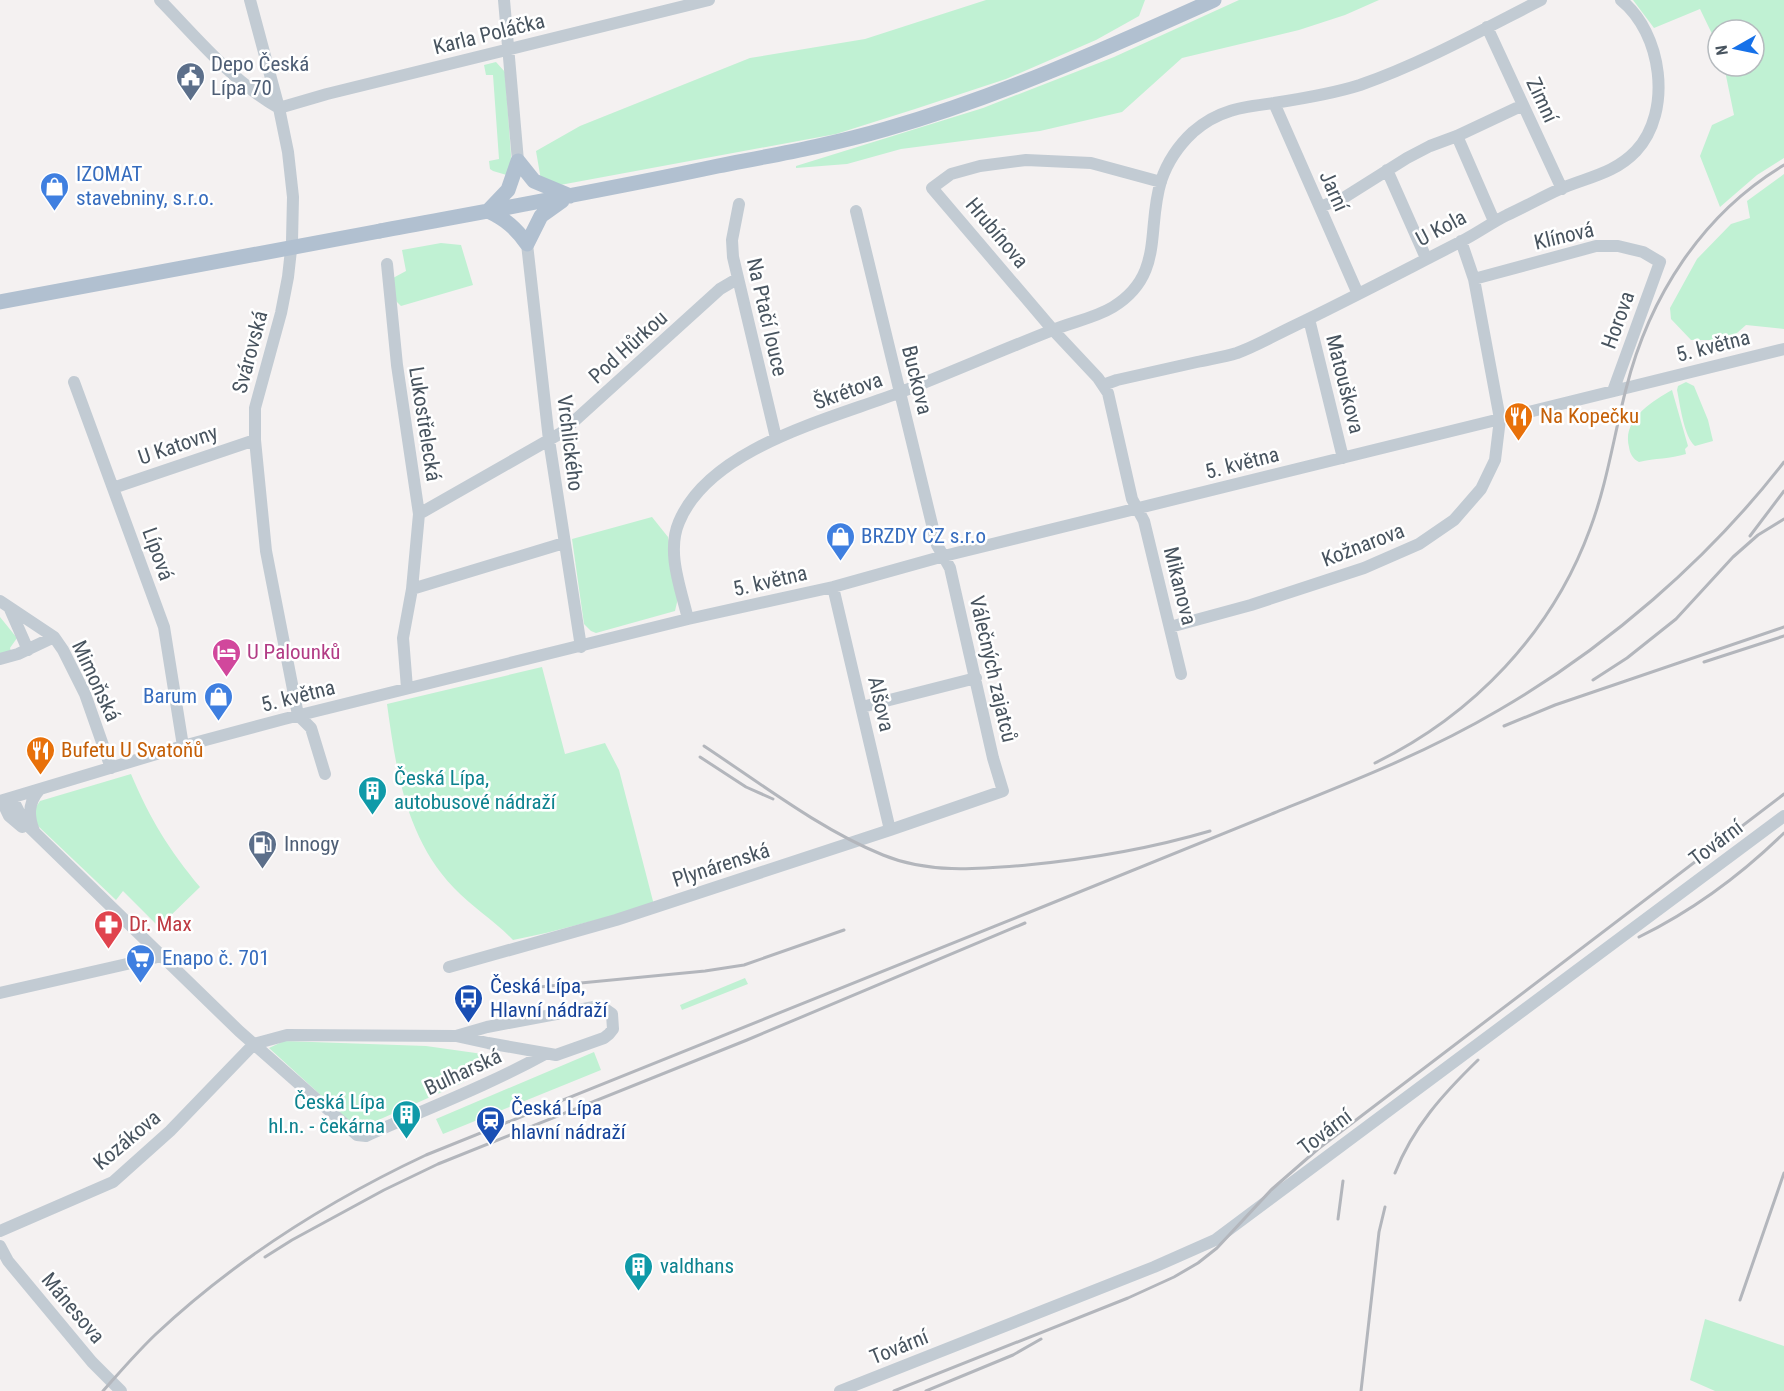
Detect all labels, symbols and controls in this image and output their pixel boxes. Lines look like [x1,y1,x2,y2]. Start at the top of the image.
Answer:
street label: Karla Poláčka [431,9,547,59]
north arrow [1706,18,1766,78]
text: N [1712,44,1732,57]
place label: Depo Česká Lípa 70 [211,52,309,100]
public building icon: Depo Česká Lípa 70 [174,60,206,102]
street label: Zimní [1521,74,1563,127]
place label: IZOMAT stavebniny, s.r.o. [76,162,214,210]
street label: Jarní [1315,167,1354,216]
shop icon: IZOMAT stavebniny, s.r.o. [39,170,71,212]
street label: Hrubínova [961,193,1033,273]
street label: U Kola [1412,205,1470,251]
street label: Klínová [1532,217,1596,255]
street label: Na Ptačí louce [742,256,792,379]
street label: Horova [1597,288,1639,352]
street label: Pod Hůrkou [584,306,672,388]
street label: Svárovská [227,308,273,396]
street label: 5. května [1674,325,1752,367]
street label: Matouškova [1321,332,1369,436]
street label: Buckova [897,343,937,417]
street label: Lukostřelecká [404,365,446,483]
street label: Škrétova [810,367,886,415]
street label: Vrchlického [552,394,588,492]
restaurant icon: Na Kopečku [1503,400,1535,442]
place label: Na Kopečku [1540,404,1639,428]
street label: U Katovny [135,420,221,470]
street label: 5. května [1203,442,1281,484]
street label: Kožnarova [1318,518,1408,572]
shop icon: BRZDY CZ s.r.o [824,520,856,562]
street label: Lípová [137,524,179,584]
place label: BRZDY CZ s.r.o [861,524,986,548]
street label: Mikanova [1159,544,1201,628]
street label: 5. května [731,561,809,601]
street label: Válečných zajatců [965,594,1021,744]
hotel icon: U Palounků [210,636,242,678]
street label: Mimoňská [67,637,125,725]
place label: U Palounků [247,640,341,664]
street label: Alšova [863,674,899,734]
street label: 5. května [259,675,337,717]
shop icon: Barum [202,680,234,722]
place label: Barum [143,684,197,708]
restaurant icon: Bufetu U Svatoňů [24,734,56,776]
place label: Bufetu U Svatoňů [61,738,203,762]
place label: Česká Lípa, autobusové nádraží [394,766,557,814]
building icon: Česká Lípa, autobusové nádraží [357,774,389,816]
street label: Tovární [1685,815,1748,871]
fuel station icon: Innogy [247,828,279,870]
place label: Innogy [284,832,339,856]
street label: Plynárenská [669,838,773,892]
pharmacy icon: Dr. Max [92,908,124,950]
place label: Dr. Max [129,912,192,936]
supermarket icon: Enapo č. 701 [125,942,157,984]
place label: Enapo č. 701 [162,946,270,970]
place label: Česká Lípa, Hlavní nádraží [490,974,609,1022]
bus stop icon: Česká Lípa, Hlavní nádraží [453,982,485,1024]
street label: Bulharská [421,1044,505,1100]
place label: Česká Lípa hl.n. - čekárna [268,1090,385,1138]
place label: Česká Lípa hlavní nádraží [511,1096,627,1144]
building icon: Česká Lípa hl.n. - čekárna [390,1098,422,1140]
station icon: Česká Lípa hlavní nádraží [474,1104,506,1146]
street label: Tovární [1294,1104,1357,1160]
street label: Kozákova [89,1105,165,1175]
building icon: valdhans [623,1250,655,1292]
place label: valdhans [660,1254,734,1278]
street label: Mánesova [37,1268,109,1348]
street label: Tovární [866,1324,933,1369]

